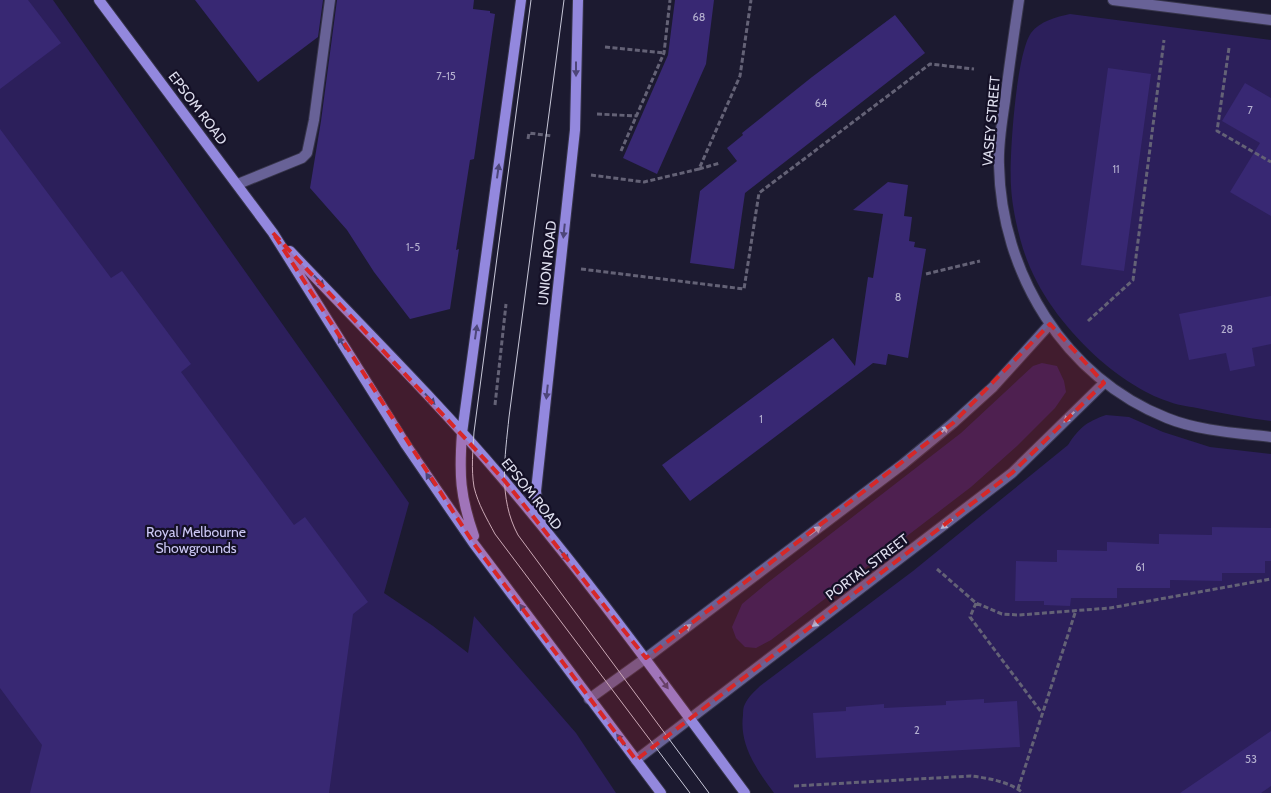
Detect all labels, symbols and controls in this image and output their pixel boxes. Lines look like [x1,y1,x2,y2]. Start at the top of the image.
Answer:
house number: 68 [693,10,705,24]
one-way arrow [572,61,580,77]
street label: EPSOM ROAD [165,68,231,148]
house number: 7-15 [436,69,456,83]
street label: VASEY STREET [978,75,1004,167]
house number: 64 [815,96,828,110]
house number: 7 [1247,103,1253,117]
one-way arrow [494,162,502,178]
house number: 11 [1112,162,1120,176]
street label: UNION ROAD [534,220,560,306]
one-way arrow [560,223,568,239]
house number: 1-5 [406,240,420,254]
one-way arrow [313,275,325,287]
house number: 8 [895,290,901,304]
house number: 28 [1221,322,1233,336]
one-way arrow [472,323,480,339]
one-way arrow [338,336,347,349]
one-way arrow [543,385,551,401]
one-way arrow [424,393,436,405]
one-way arrow [1064,411,1076,423]
house number: 1 [759,412,763,426]
one-way arrow [936,426,949,437]
street label: EPSOM ROAD [498,455,566,533]
one-way arrow [425,473,435,486]
one-way arrow [941,518,954,529]
park label: Royal Melbourne Showgrounds [146,523,246,557]
one-way arrow [808,526,822,536]
street label: PORTAL STREET [822,530,913,604]
one-way arrow [559,548,570,561]
house number: 61 [1135,560,1145,574]
one-way arrow [519,603,529,617]
one-way arrow [811,617,825,627]
one-way arrow [678,624,692,634]
one-way arrow [659,676,669,690]
house number: 2 [914,723,920,737]
one-way arrow [616,733,626,747]
house number: 53 [1245,752,1257,766]

